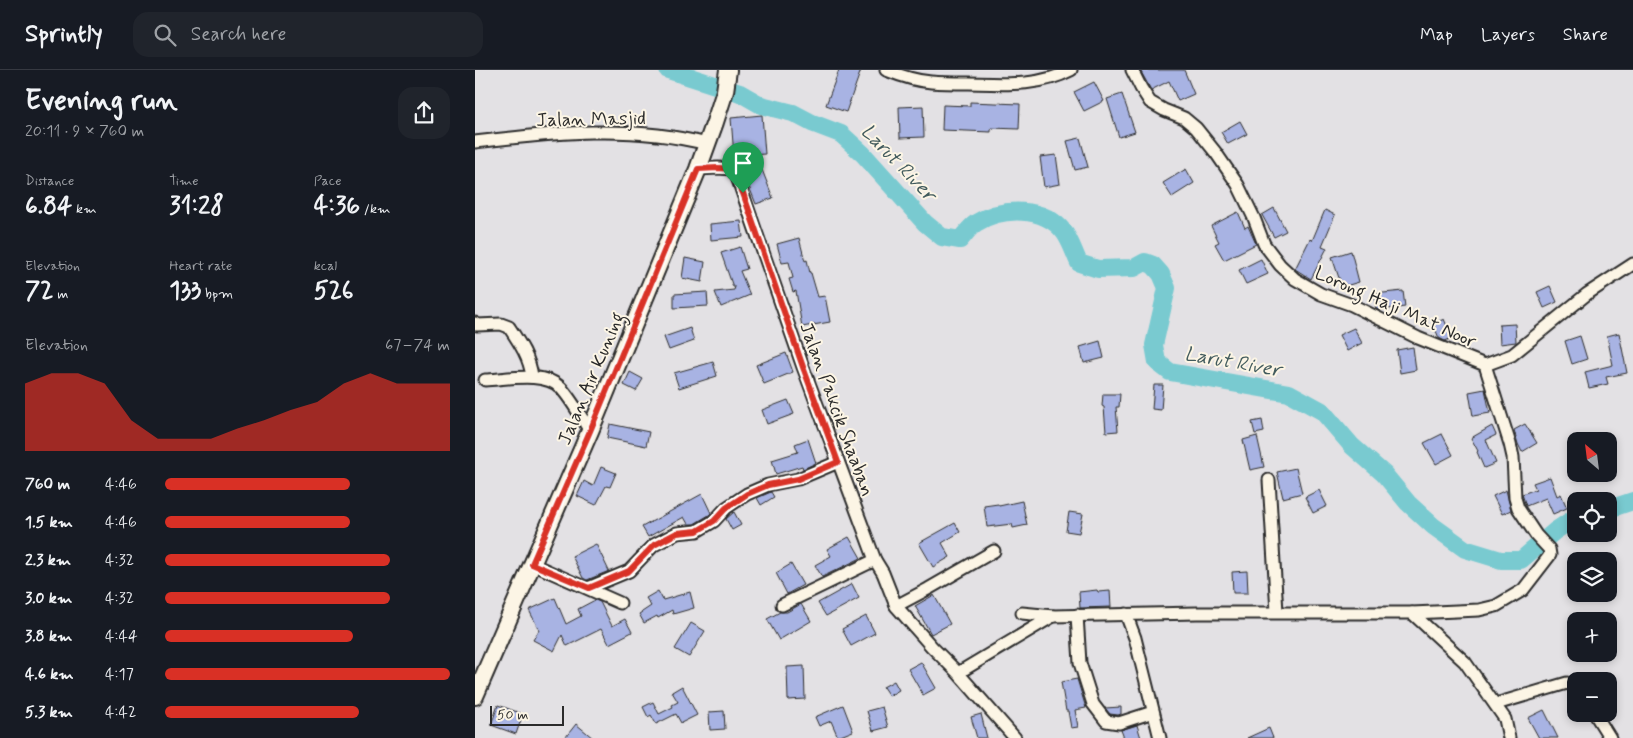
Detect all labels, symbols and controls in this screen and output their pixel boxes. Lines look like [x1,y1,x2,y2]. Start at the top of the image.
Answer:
search box [133,12,483,57]
text: Sprintly [25,19,103,50]
icon: search [151,21,179,49]
text: Search here [191,22,286,47]
text: Map [1420,23,1453,47]
text: Layers [1481,23,1535,47]
text: Share [1563,23,1608,47]
text: Evening run [25,83,178,120]
button: share [398,87,450,139]
street label: Jalan Masjid [536,106,646,134]
water label: Larut River [854,119,943,209]
text: 20:11 · 9 × 760 m [25,121,144,142]
pin [722,142,764,193]
icon: arrive [729,149,757,177]
text: Distance [25,172,74,190]
text: Time [169,172,199,190]
text: Pace [314,172,342,190]
text: 6.84 [25,190,72,223]
text: 31:28 [169,190,224,223]
text: 4:36 [314,190,360,223]
text: km [72,200,97,218]
text: /km [360,200,390,218]
text: Elevation [25,257,80,275]
text: Heart rate [169,257,232,275]
text: kcal [314,257,337,275]
street label: Lorong Haji Mat Noor [1309,261,1480,357]
text: 72 [25,275,53,308]
text: 133 [169,275,201,308]
text: 526 [314,275,354,308]
text: m [53,285,68,303]
text: bpm [201,285,233,303]
street label: Jalan Air Kuning [552,308,633,450]
street label: Jalan Pakcik Shaaban [793,319,880,500]
text: Elevation [25,335,88,356]
text: 67–74 m [385,335,450,356]
water label: Larut River [1182,341,1286,385]
north arrow [1567,432,1617,482]
map controls [1567,432,1617,722]
text: 760 m [25,474,70,495]
text: 4:46 [105,474,137,495]
button: locate [1567,492,1617,542]
text: 1.5 km [25,512,73,533]
text: 4:46 [105,512,137,533]
text: 2.3 km [25,550,71,571]
text: 4:32 [105,550,134,571]
button: layers [1567,552,1617,602]
text: 3.0 km [25,588,72,609]
text: 4:32 [105,588,134,609]
button: + [1567,612,1617,662]
text: 3.8 km [25,626,72,647]
text: 4:44 [105,626,138,647]
text: 4.6 km [25,664,74,685]
text: 4:17 [105,664,134,685]
button: − [1567,672,1617,722]
text: 5.3 km [25,702,73,723]
text: 4:42 [105,702,136,723]
scale bar [490,703,564,726]
text: 50 m [497,706,528,724]

